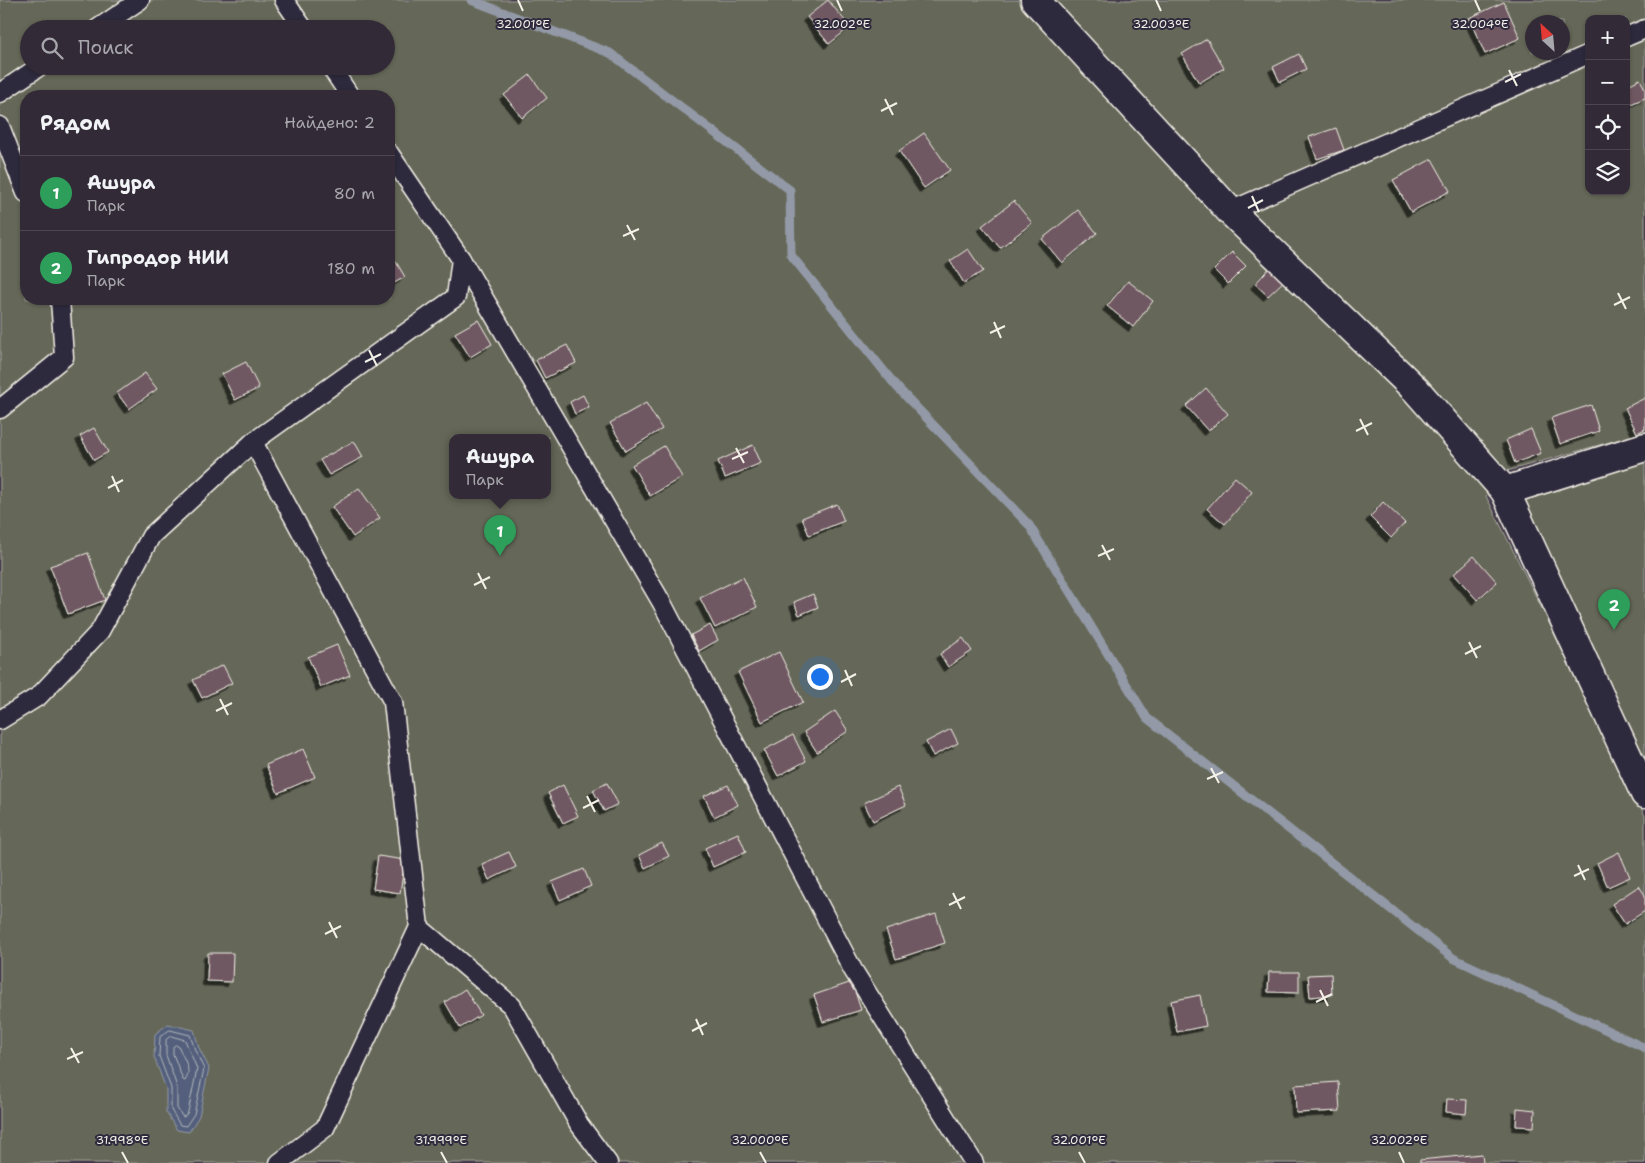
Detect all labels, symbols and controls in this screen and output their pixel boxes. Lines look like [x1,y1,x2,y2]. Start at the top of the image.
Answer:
north arrow [1525,15,1570,60]
map controls [1585,15,1630,195]
button: + [1585,15,1630,60]
text: 32.001°E [496,16,550,32]
text: 32.002°E [814,16,870,32]
text: 32.003°E [1133,16,1189,32]
text: 32.004°E [1452,16,1508,32]
search box [20,20,395,75]
icon: search [38,34,66,62]
text: Поиск [78,35,133,60]
button: − [1585,60,1630,105]
button: locate [1585,105,1630,150]
text: Рядом [40,109,110,137]
text: Найдено: 2 [284,112,375,133]
button: layers [1585,150,1630,195]
text: Ашура [87,170,155,195]
text: 1 [52,183,60,204]
text: 80 m [334,183,375,204]
text: Парк [87,195,125,216]
text: Гипродор НИИ [87,245,229,270]
text: 2 [50,258,62,279]
text: 180 m [327,258,375,279]
text: Парк [87,270,125,291]
popup [449,434,551,499]
text: Ашура [466,444,534,469]
text: Парк [466,469,504,490]
pin: 1 [484,515,516,556]
pin: 2 [1598,589,1630,630]
your location [807,664,833,690]
text: 31.998°E [96,1132,148,1148]
text: 31.999°E [415,1132,467,1148]
text: 32.000°E [731,1132,789,1148]
text: 32.001°E [1052,1132,1106,1148]
text: 32.002°E [1371,1132,1427,1148]

